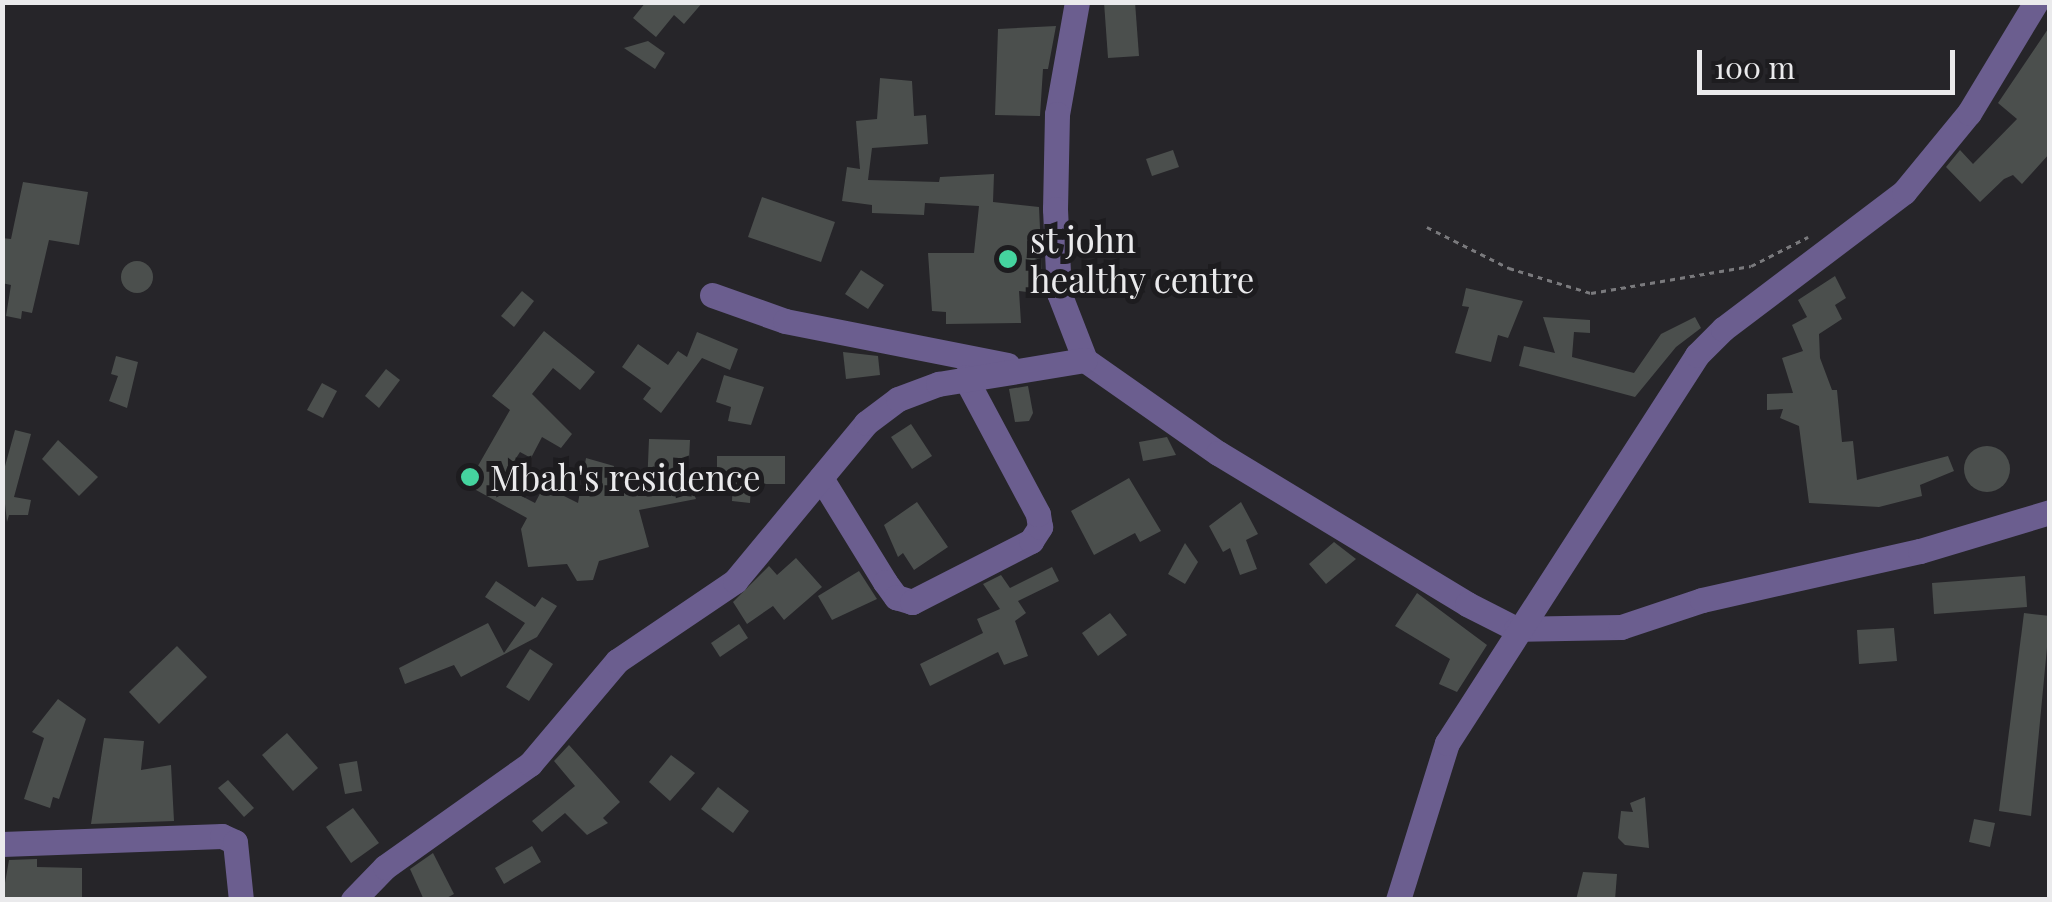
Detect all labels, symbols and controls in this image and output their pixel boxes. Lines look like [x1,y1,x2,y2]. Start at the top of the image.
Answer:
scale bar [1702,30,1960,92]
text: 100 m [1714,47,1795,87]
place label: st john healthy centre [1030,218,1255,300]
marker: st john healthy centre [995,246,1021,272]
place label: Mbah's residence [490,456,761,498]
marker: Mbah's residence [459,466,481,488]

